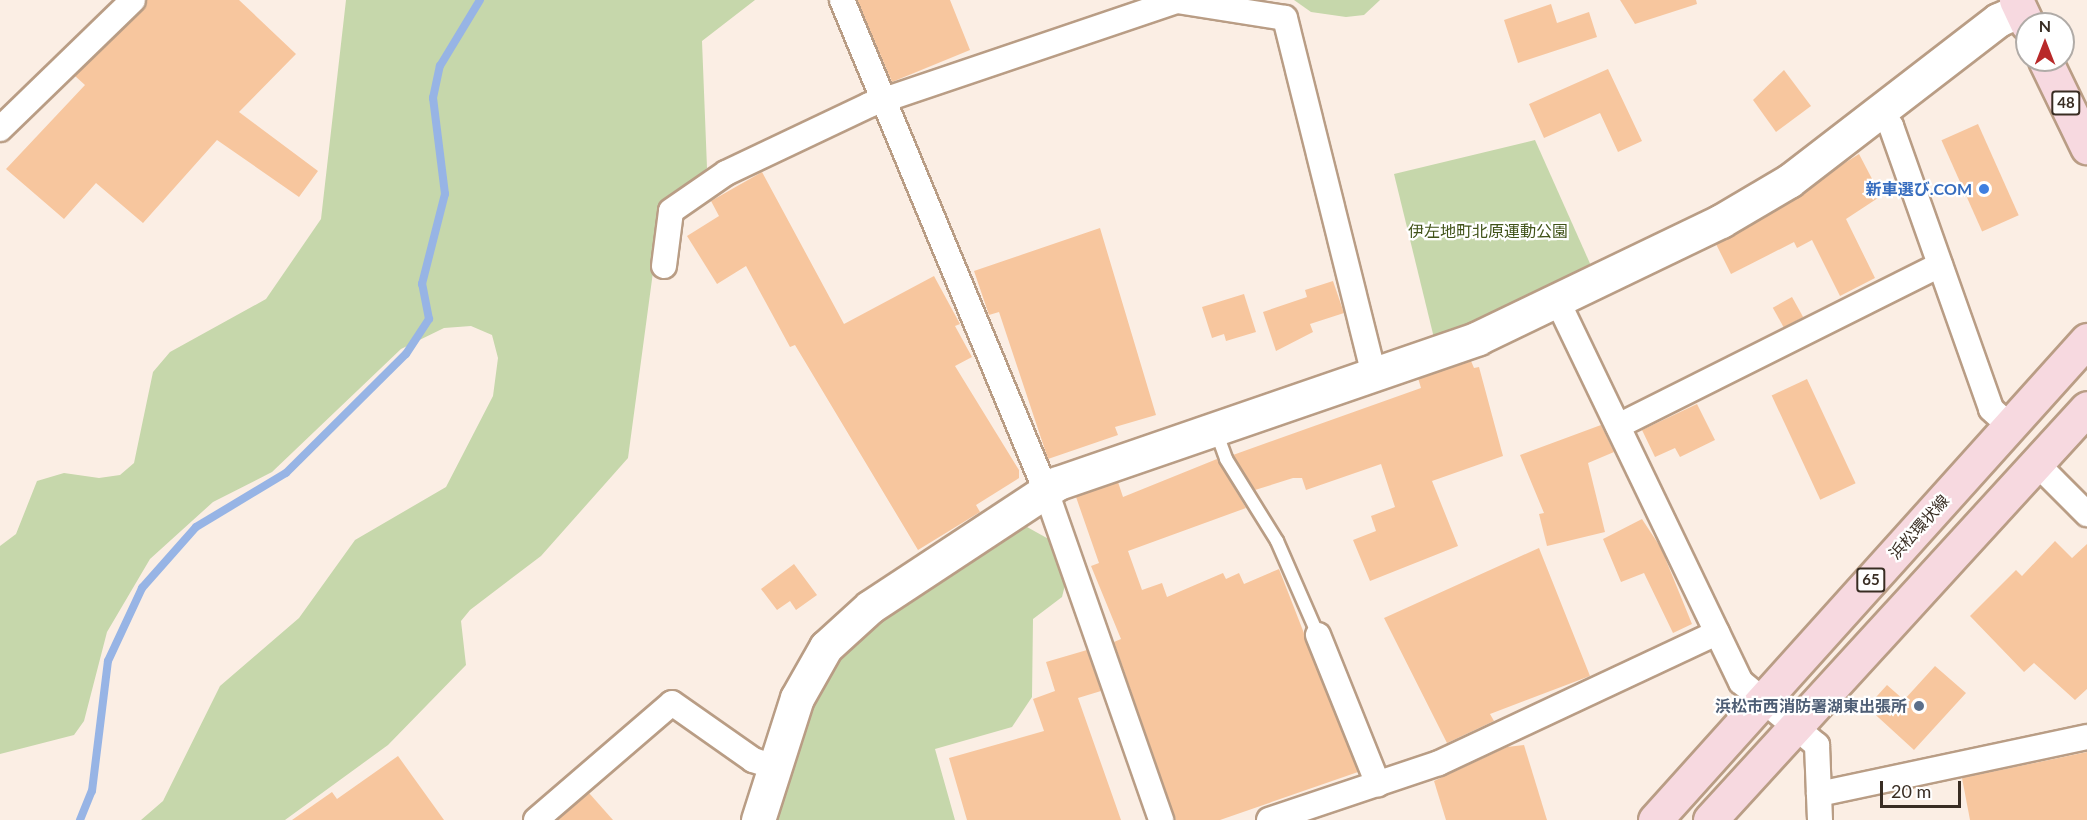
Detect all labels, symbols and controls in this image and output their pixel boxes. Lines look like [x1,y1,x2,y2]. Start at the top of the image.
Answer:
north arrow [2015,12,2075,72]
text: N [2039,16,2051,35]
road number: 48 [2051,91,2081,115]
place label: 新車選び.COM [1866,179,1972,199]
marker: 新車選び.COM [1977,182,1991,196]
park label: 伊左地町北原運動公園 [1408,221,1568,241]
street label: 浜松環状線 [1885,491,1953,563]
road number: 65 [1856,568,1886,592]
place label: 浜松市西消防署湖東出張所 [1715,696,1907,716]
marker: 浜松市西消防署湖東出張所 [1912,699,1926,713]
scale bar [1883,769,1964,807]
text: 20 m [1891,780,1931,802]

